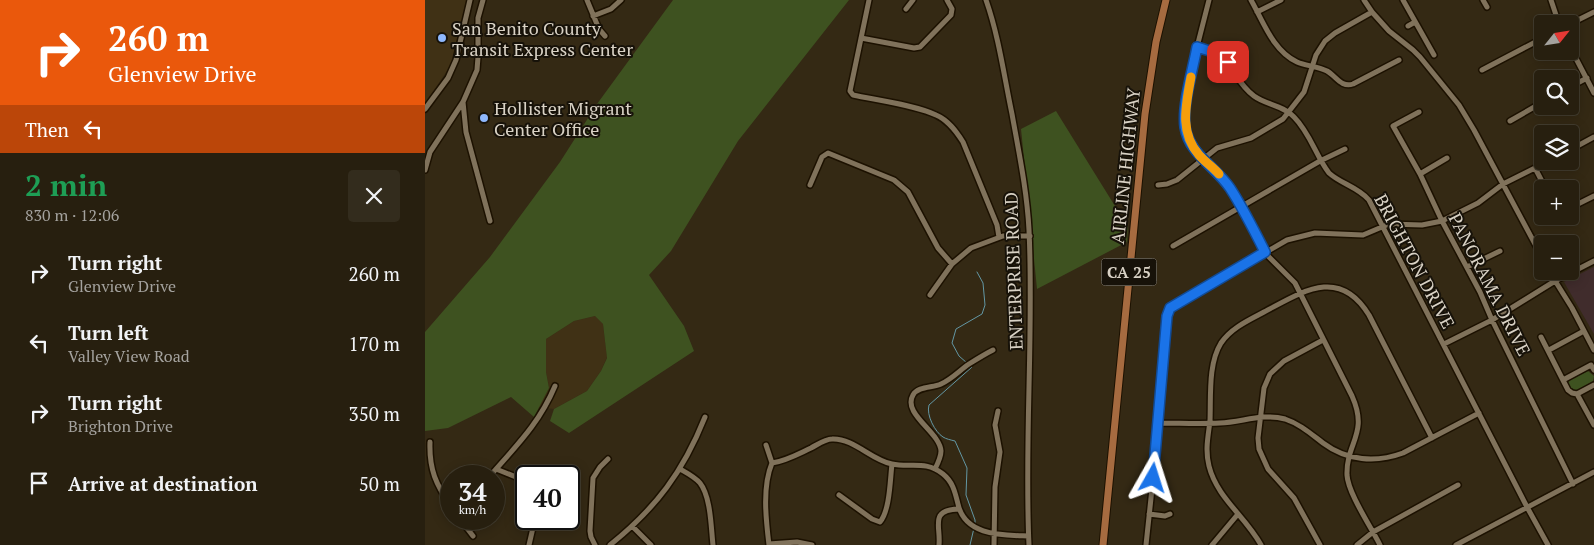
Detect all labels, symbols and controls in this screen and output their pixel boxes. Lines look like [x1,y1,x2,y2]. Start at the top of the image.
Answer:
text: 260 m [108,15,209,61]
north arrow [1534,15,1579,60]
map controls [1534,15,1579,280]
place label: San Benito County Transit Express Center [452,16,633,61]
icon: right [25,20,90,85]
marker: San Benito County Transit Express Center [436,32,448,44]
pin [1207,41,1249,83]
icon: arrive [1214,48,1242,76]
text: Glenview Drive [108,59,257,88]
button: search [1534,70,1579,115]
street label: AIRLINE HIGHWAY [1105,86,1145,245]
place label: Hollister Migrant Center Office [494,96,632,141]
marker: Hollister Migrant Center Office [478,112,490,124]
icon: left [79,115,107,143]
text: Then [25,117,69,142]
button: layers [1534,125,1579,170]
text: 2 min [25,165,107,205]
button: close [348,170,400,222]
button: + [1534,180,1579,225]
street label: BRIGHTON DRIVE [1369,189,1461,333]
street label: ENTERPRISE ROAD [998,192,1028,350]
text: 830 m · 12:06 [25,204,119,226]
street label: PANORAMA DRIVE [1444,209,1536,359]
button: − [1534,235,1579,280]
text: Turn right [68,250,162,275]
road number: CA 25 [1101,258,1157,286]
icon: right [25,259,53,287]
text: 260 m [349,261,400,286]
text: Glenview Drive [68,275,176,297]
text: Turn left [68,320,149,345]
icon: left [25,329,53,357]
text: 170 m [349,331,400,356]
text: Valley View Road [68,345,190,367]
text: Turn right [68,390,162,415]
icon: right [25,399,53,427]
text: 350 m [349,401,400,426]
text: Brighton Drive [68,415,173,437]
position arrow [1126,451,1178,503]
speed limit sign: 40 [515,465,580,530]
icon: arrive [25,469,53,497]
text: Arrive at destination [68,471,257,496]
text: 50 m [359,471,400,496]
text: 34 [458,475,487,508]
text: km/h [459,502,486,517]

